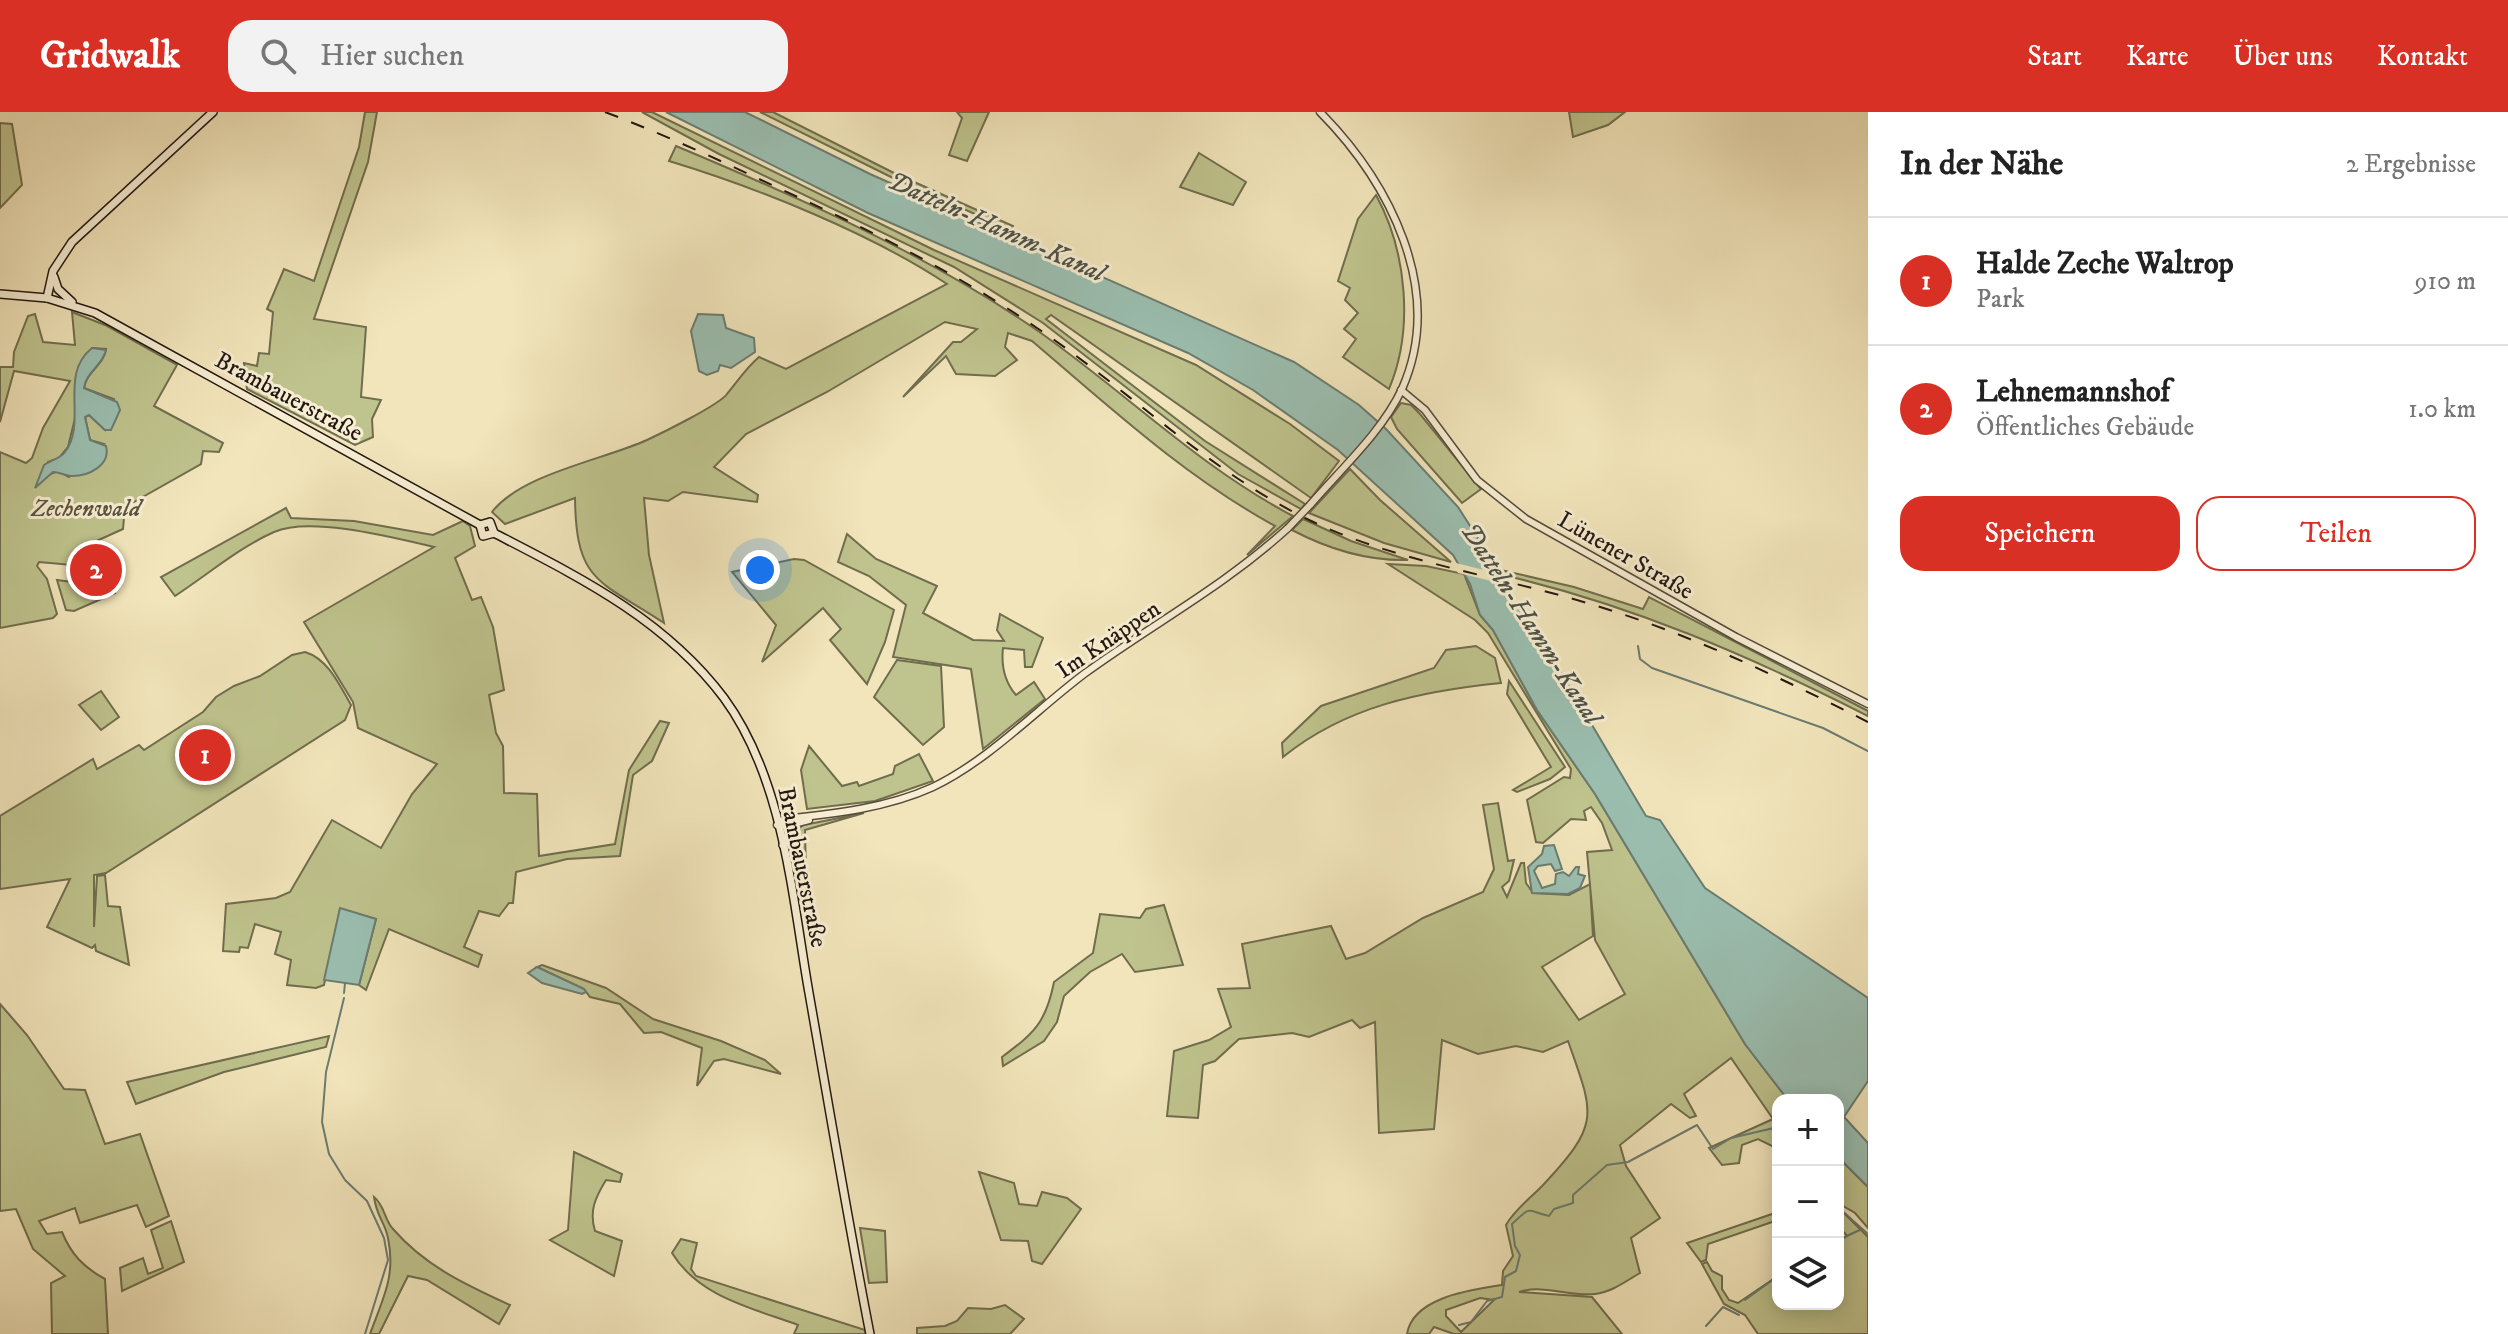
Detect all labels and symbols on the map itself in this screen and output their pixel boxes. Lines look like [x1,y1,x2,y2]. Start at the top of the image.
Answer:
water label: Datteln-Hamm-Kanal [883,165,1113,291]
street label: Brambauerstraße [209,345,368,448]
park label: Zechenwald [30,494,144,524]
street label: Lünener Straße [1552,505,1699,607]
water label: Datteln-Hamm-Kanal [1453,517,1610,734]
pin: 2 [70,540,122,600]
your location [740,550,780,590]
street label: Im Knäppen [1051,594,1167,686]
pin: 1 [179,725,231,785]
street label: Brambauerstraße [770,784,834,950]

